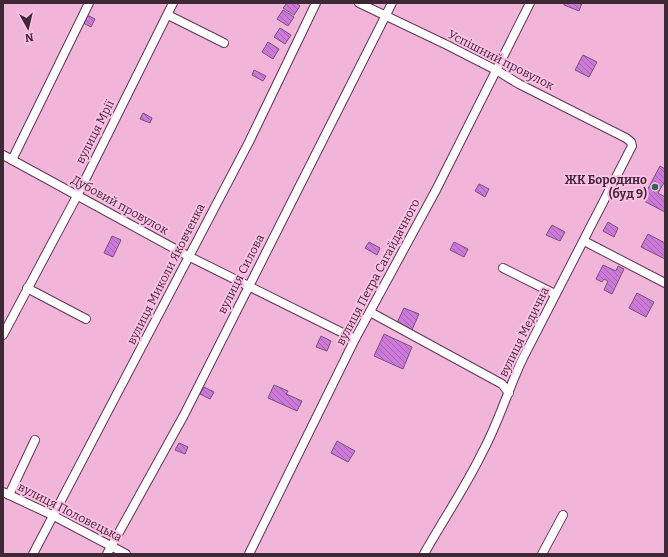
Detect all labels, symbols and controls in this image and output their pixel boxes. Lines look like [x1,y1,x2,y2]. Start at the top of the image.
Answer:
north arrow [8,8,48,48]
street label: Успішний провулок [446,27,556,93]
text: N [24,30,34,45]
street label: вулиця Мрії [73,97,117,166]
street label: Дубовий провулок [69,173,171,237]
place label: ЖК Бородино (буд 9) [565,173,647,201]
marker: ЖК Бородино (буд 9) [650,182,660,192]
street label: вулиця Петра Сагайдачного [333,196,423,348]
street label: вулиця Миколи Яковченка [124,201,208,347]
street label: вулиця Силова [215,232,267,316]
street label: вулиця Медична [496,284,552,379]
street label: вулиця Половецька [16,480,125,545]

